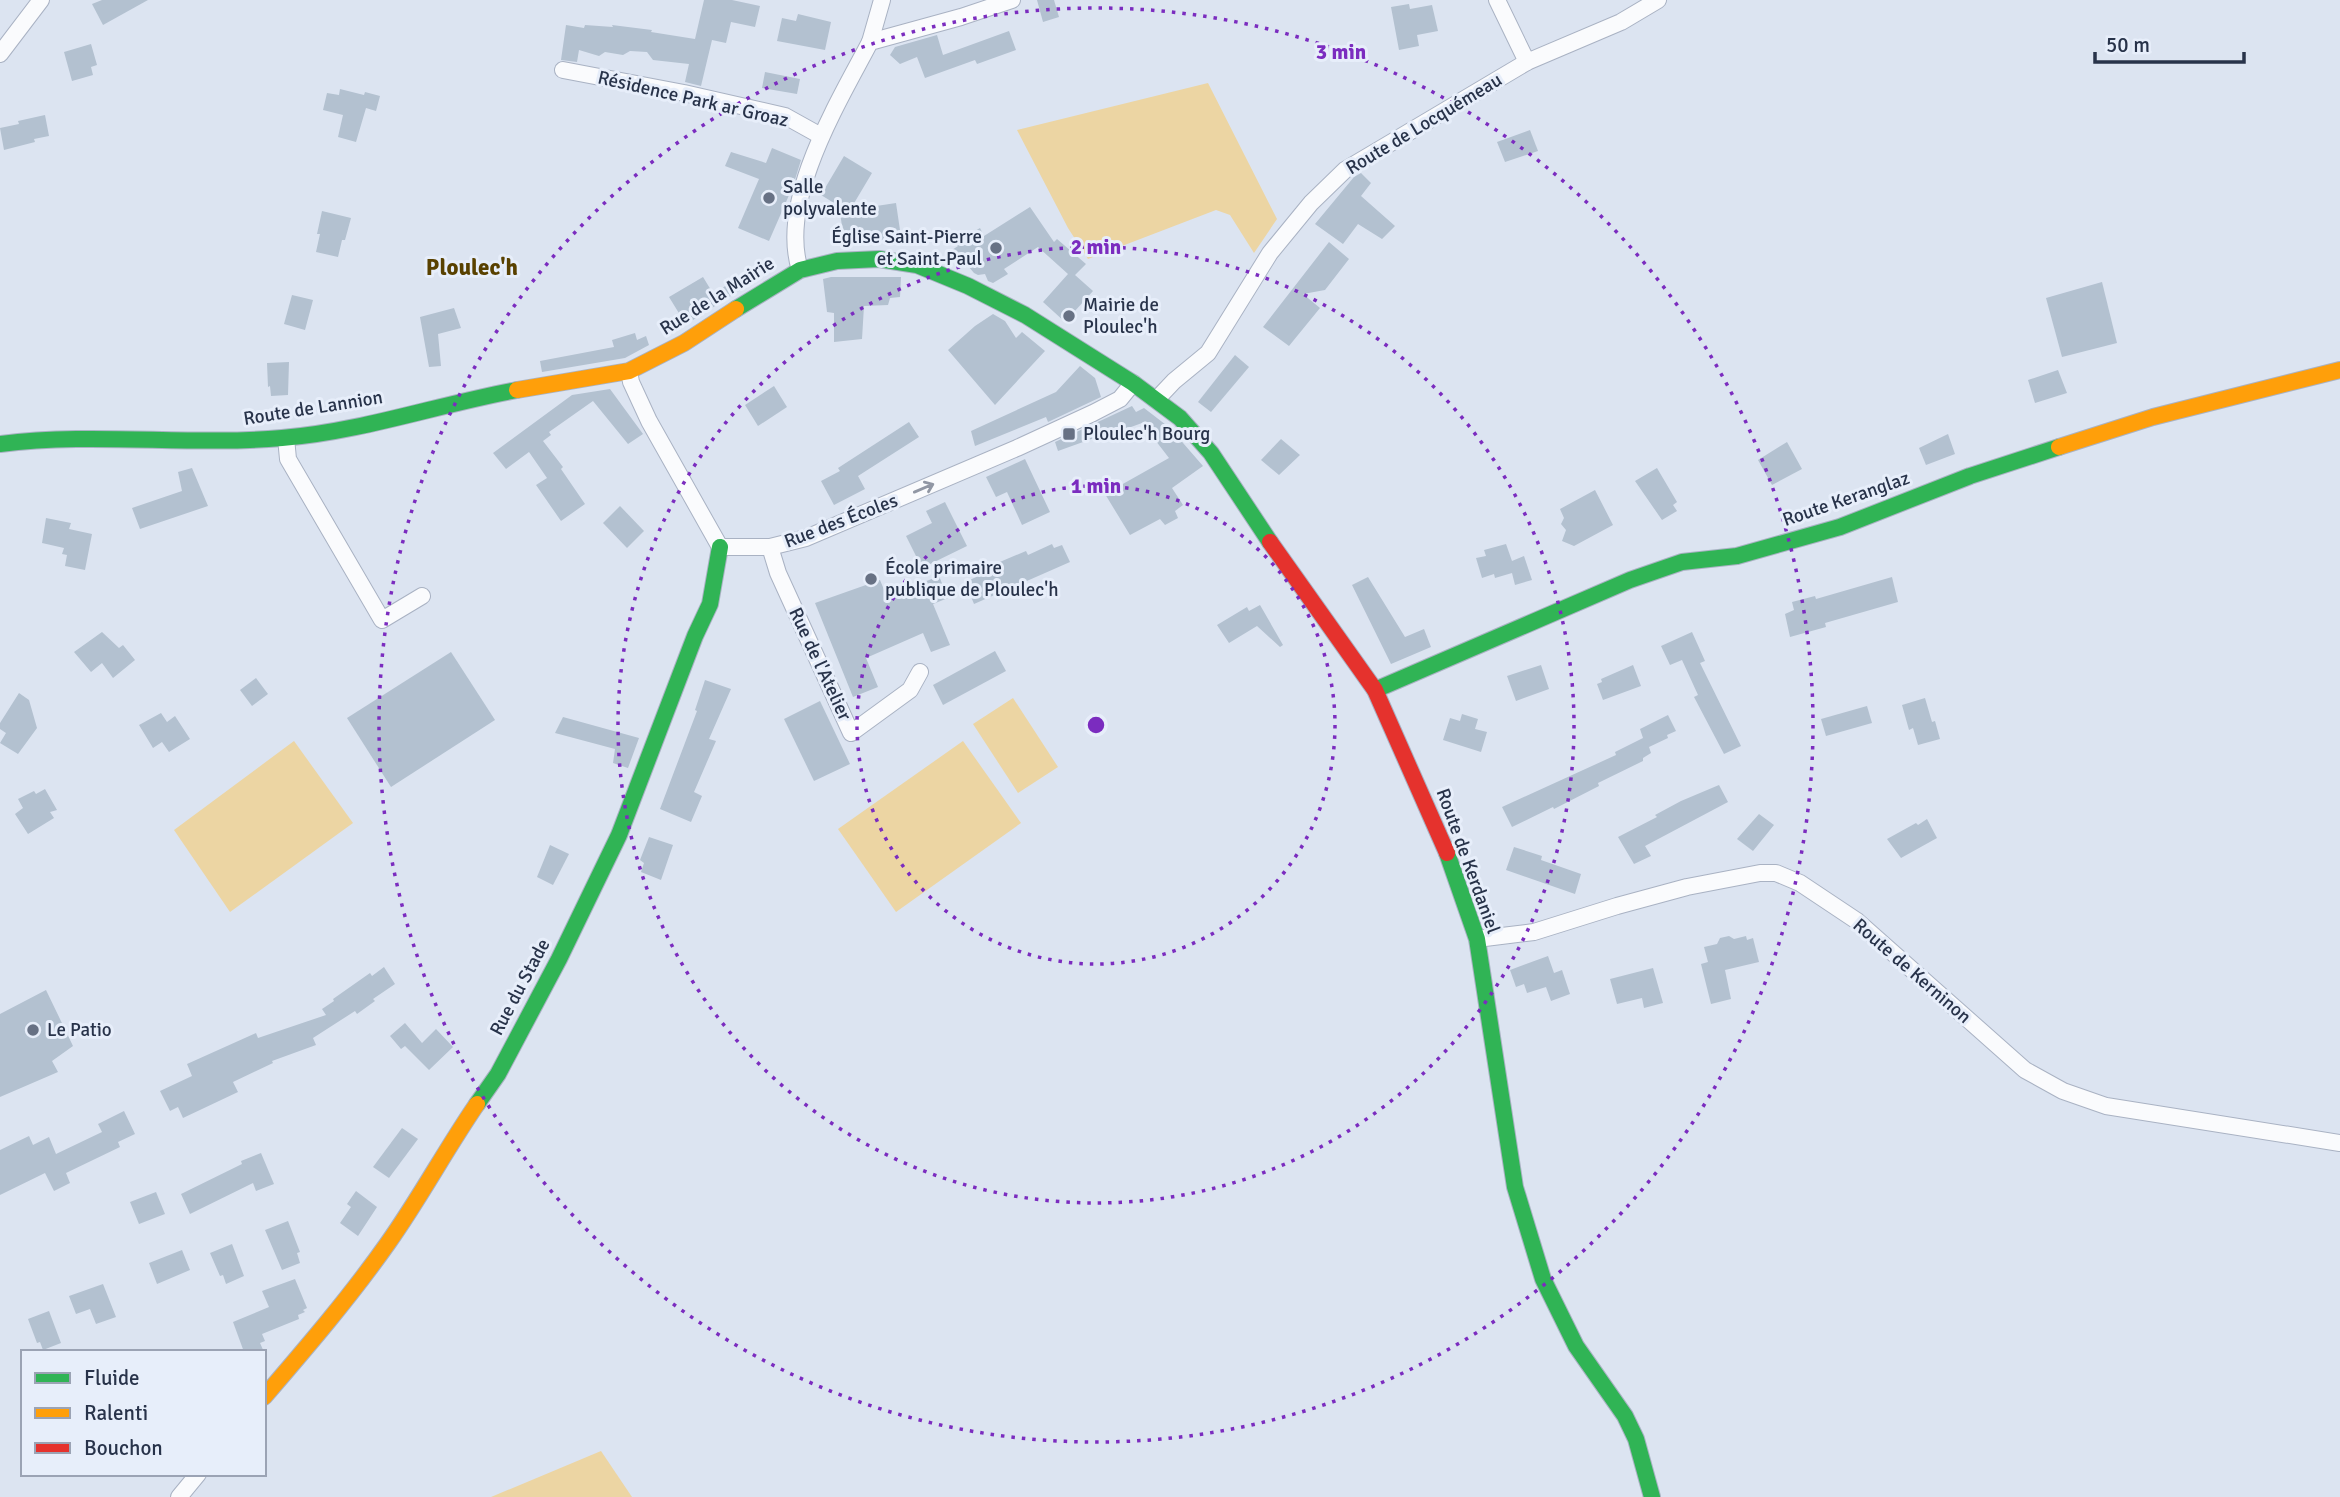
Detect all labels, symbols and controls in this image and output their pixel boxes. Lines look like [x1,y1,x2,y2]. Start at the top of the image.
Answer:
scale bar [2095,21,2244,65]
text: 50 m [2106,32,2150,58]
text: 3 min [1316,39,1366,65]
street label: Résidence Park ar Groaz [595,65,791,133]
street label: Route de Locquémeau [1341,68,1507,180]
place label: Salle polyvalente [783,175,877,221]
marker: Salle polyvalente [761,190,777,206]
place label: Église Saint-Pierre et Saint-Paul [831,225,982,271]
text: 2 min [1071,234,1121,260]
marker: Église Saint-Pierre et Saint-Paul [988,240,1004,256]
street label: Rue de la Mairie [655,251,779,341]
district label: Ploulec'h [426,253,518,282]
place label: Mairie de Ploulec'h [1083,293,1159,339]
marker: Mairie de Ploulec'h [1061,308,1077,324]
street label: Route de Lannion [242,385,384,431]
place label: Ploulec'h Bourg [1083,422,1210,446]
marker: Ploulec'h Bourg [1061,426,1077,442]
street label: Route Keranglaz [1779,466,1913,532]
text: 1 min [1071,473,1121,499]
one-way arrow [913,481,934,494]
street label: Rue des Écoles [781,488,901,554]
place label: École primaire publique de Ploulec'h [885,556,1059,602]
marker: École primaire publique de Ploulec'h [863,571,879,587]
street label: Rue de l'Atelier [783,604,857,724]
centre of rings [1084,713,1108,737]
street label: Route de Kerdaniel [1431,785,1505,937]
street label: Route de Kerninon [1848,913,1976,1029]
street label: Rue du Stade [485,935,555,1039]
place label: Le Patio [47,1018,112,1042]
marker: Le Patio [25,1022,41,1038]
legend [21,1350,266,1476]
text: Fluide [84,1365,140,1391]
text: Ralenti [84,1400,148,1426]
text: Bouchon [84,1435,163,1461]

